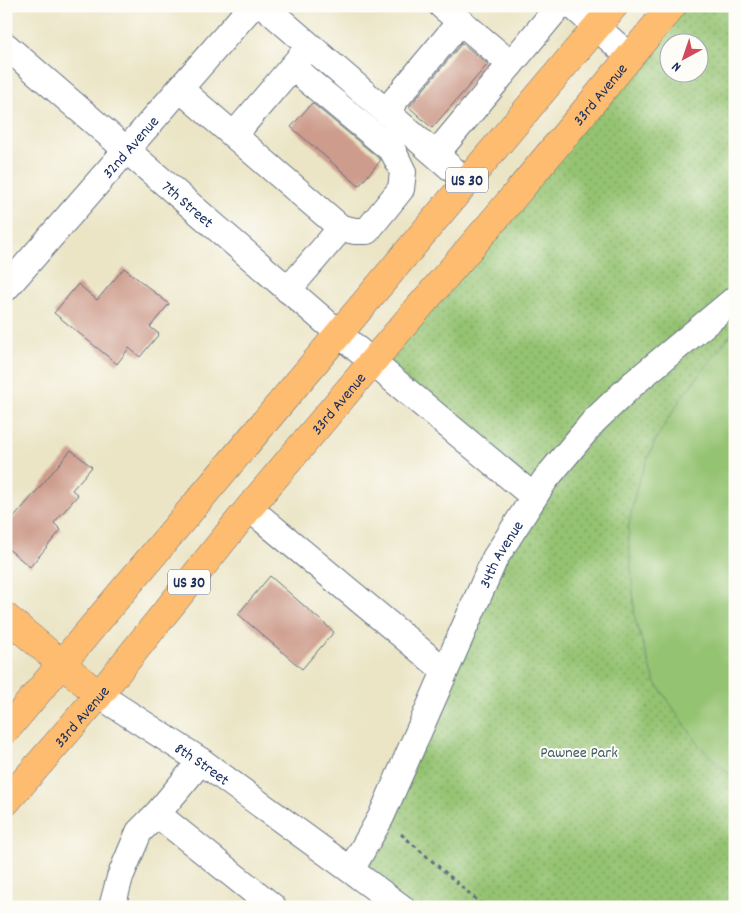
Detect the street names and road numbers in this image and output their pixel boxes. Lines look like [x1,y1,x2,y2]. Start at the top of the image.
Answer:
street label: 33rd Avenue [568,59,634,132]
street label: 32nd Avenue [98,112,165,184]
road number: US 30 [446,168,488,192]
street label: 7th Street [156,176,218,234]
street label: 33rd Avenue [306,368,373,441]
street label: 34th Avenue [474,517,530,592]
road number: US 30 [168,570,210,594]
street label: 33rd Avenue [49,682,116,754]
street label: 8th Street [169,738,234,792]

